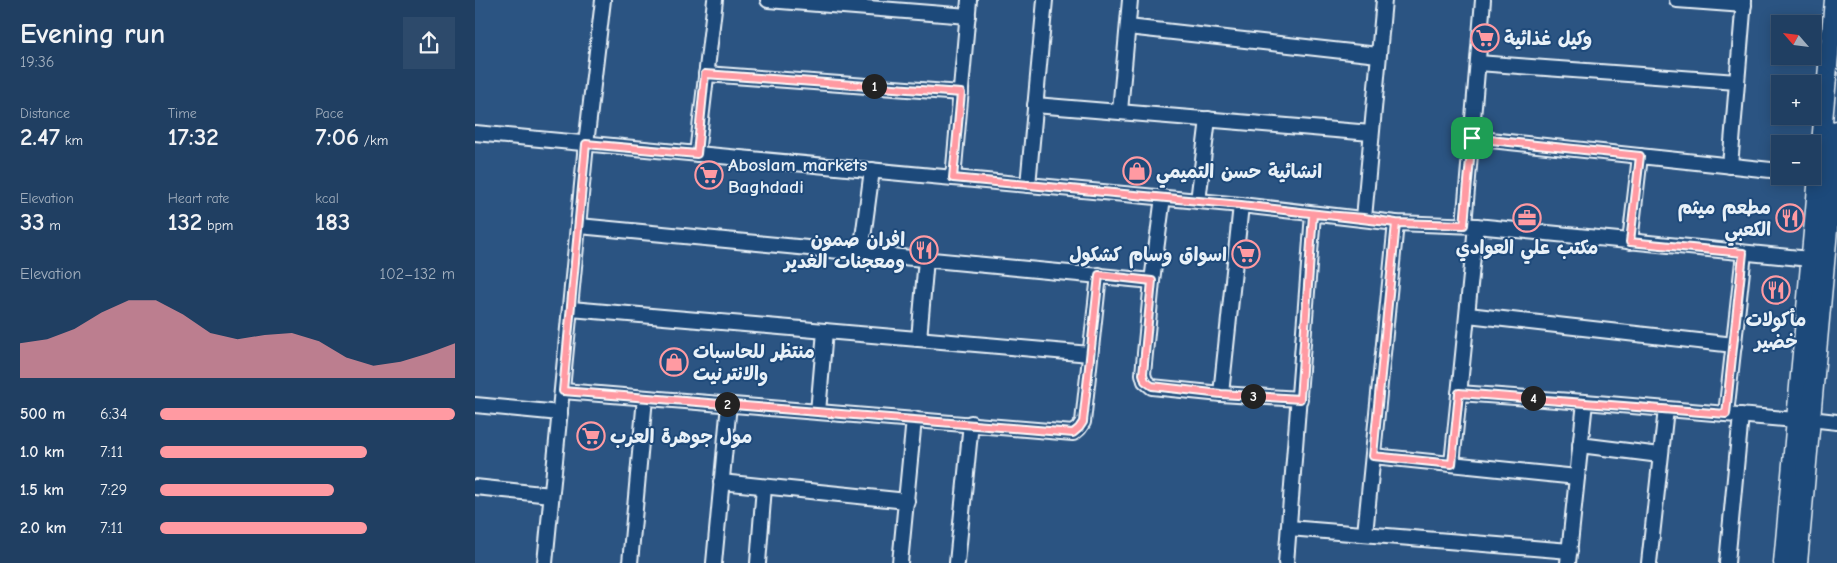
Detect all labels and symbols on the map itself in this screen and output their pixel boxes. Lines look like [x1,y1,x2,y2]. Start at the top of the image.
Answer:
north arrow [1771,15,1821,65]
supermarket icon: وكيل غذائية [1470,23,1500,53]
place label: وكيل غذائية [1504,28,1592,50]
pin: 1 [861,74,887,98]
pin [1451,117,1493,159]
place label: Aboslam markets Baghdadi [728,154,867,198]
shop icon: انشائية حسن التميمي [1122,156,1152,186]
supermarket icon: Aboslam markets Baghdadi [694,160,724,190]
place label: انشائية حسن التميمي [1156,161,1322,188]
place label: مطعم ميثم الكعبي [1678,197,1771,246]
office icon: مكتب علي العوادي [1512,203,1542,233]
restaurant icon: مطعم ميثم الكعبي [1775,203,1805,233]
place label: افران صمون ومعجنات الغدير [782,229,905,273]
restaurant icon: افران صمون ومعجنات الغدير [909,235,939,265]
place label: مكتب علي العوادي [1456,237,1598,264]
supermarket icon: اسواق وسام كشكول [1231,239,1261,269]
place label: اسواق وسام كشكول [1069,244,1227,269]
restaurant icon: مأكولات خضير [1761,275,1791,305]
place label: مأكولات خضير [1746,308,1806,353]
place label: منتظر للحاسبات والانترنيت [693,341,815,387]
shop icon: منتظر للحاسبات والانترنيت [659,347,689,377]
pin: 3 [1241,384,1265,408]
pin: 4 [1521,386,1545,410]
pin: 2 [715,392,739,416]
supermarket icon: مول جوهرة العرب [576,421,606,451]
place label: مول جوهرة العرب [610,426,752,449]

